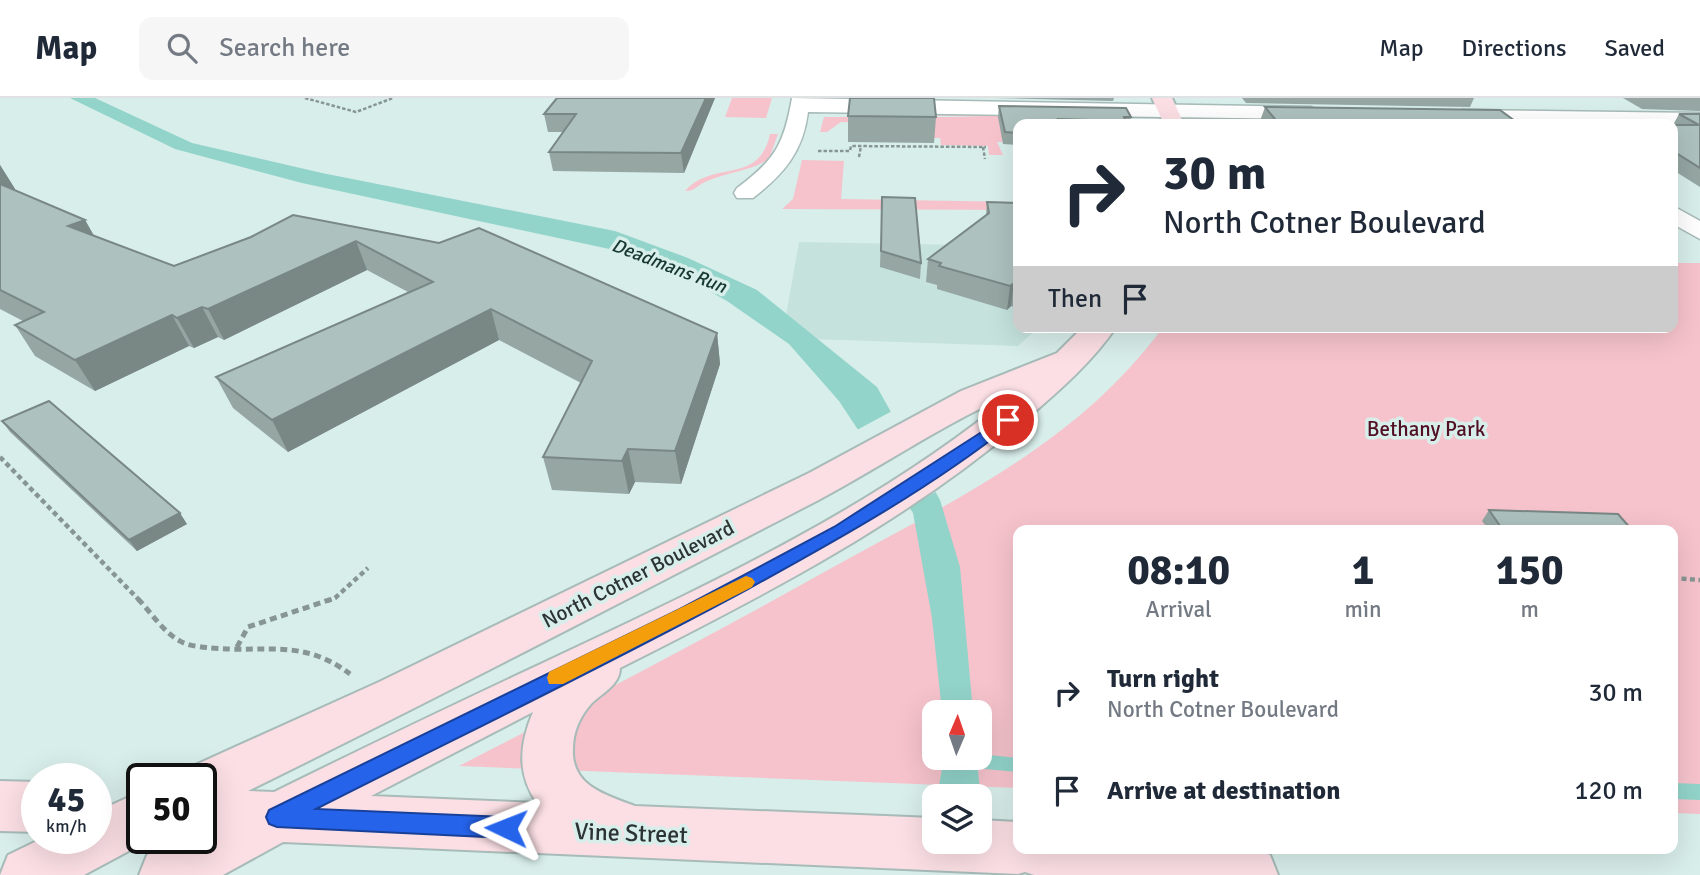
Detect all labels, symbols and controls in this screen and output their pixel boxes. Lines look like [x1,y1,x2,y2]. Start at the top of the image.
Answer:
search box [139,17,629,80]
text: Map [35,28,97,69]
icon: search [163,29,201,67]
text: Search here [219,32,350,64]
text: Map [1379,33,1424,63]
text: Directions [1462,33,1567,63]
text: Saved [1605,33,1665,63]
text: 30 m [1163,143,1266,203]
icon: right [1048,147,1139,238]
text: North Cotner Boulevard [1163,203,1486,242]
water label: Deadmans Run [608,233,730,299]
icon: arrive [1116,280,1154,318]
text: Then [1048,283,1102,315]
pin [978,390,1038,450]
icon: arrive [989,401,1027,439]
park label: Bethany Park [1367,416,1486,442]
street label: North Cotner Boulevard [538,514,738,634]
text: 08:10 [1127,545,1230,596]
text: 1 [1352,545,1374,596]
text: 150 [1496,545,1564,596]
text: Arrival [1146,595,1212,624]
text: min [1344,595,1382,624]
text: m [1521,595,1539,624]
text: Turn right [1107,663,1219,695]
icon: right [1048,674,1086,712]
text: 30 m [1588,677,1643,709]
text: North Cotner Boulevard [1107,695,1339,724]
north arrow [922,700,992,770]
map controls [922,700,992,854]
speed limit sign: 50 [126,763,217,854]
icon: arrive [1048,772,1086,810]
text: Arrive at destination [1107,775,1340,807]
text: 120 m [1574,775,1643,807]
text: 45 [48,778,85,821]
button: layers [922,784,992,854]
position arrow [469,791,543,865]
text: km/h [46,815,87,837]
street label: Vine Street [574,816,688,850]

